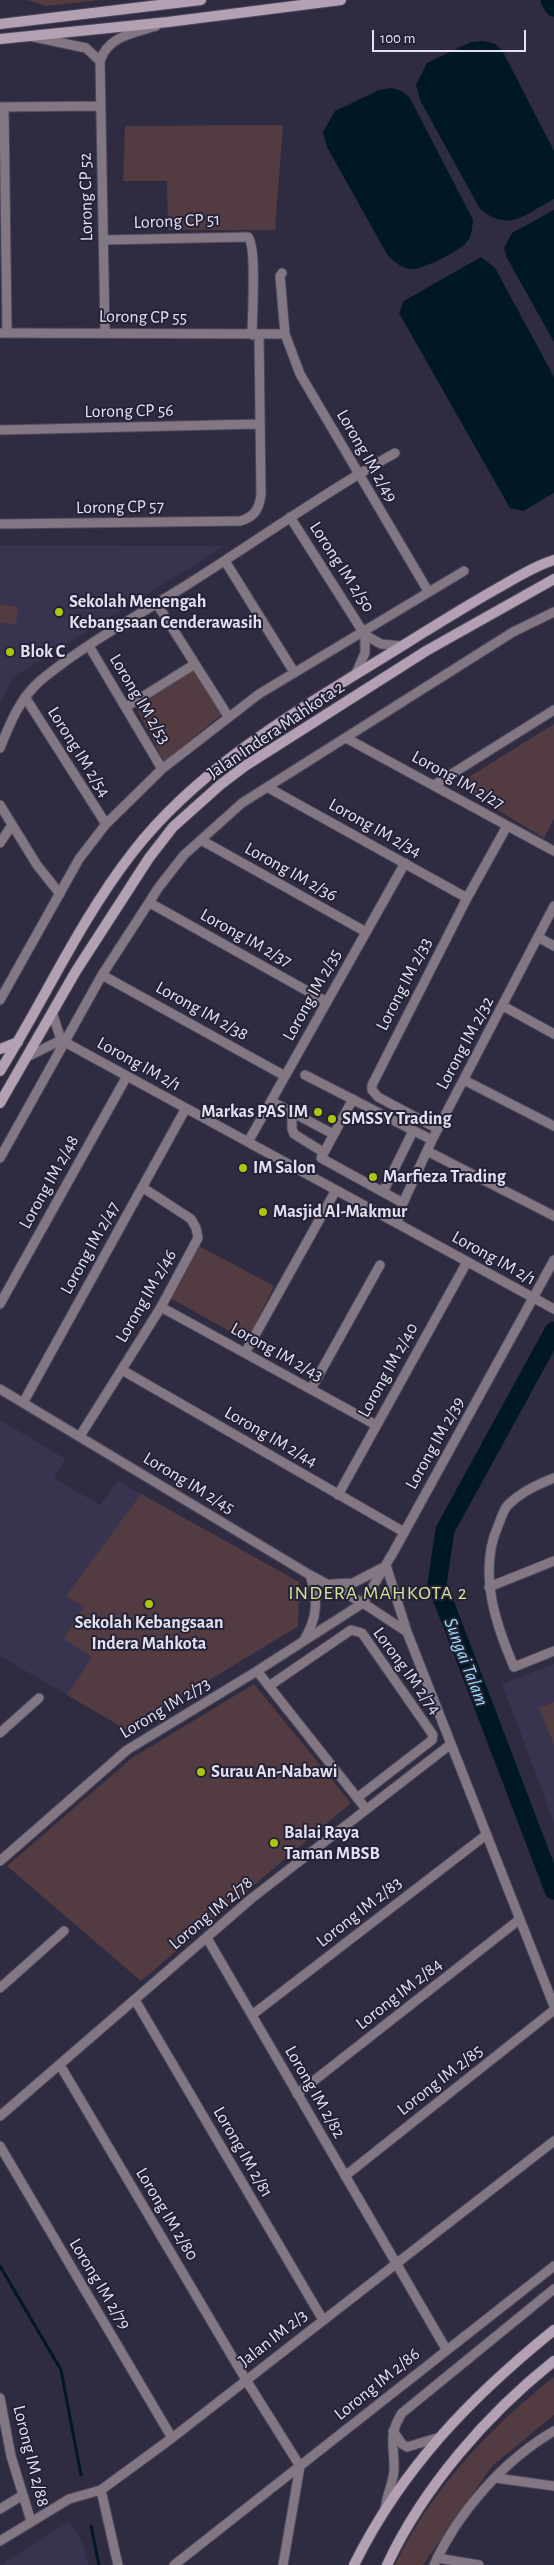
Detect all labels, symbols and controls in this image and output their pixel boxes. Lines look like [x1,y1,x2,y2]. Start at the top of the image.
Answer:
scale bar [374,20,528,52]
text: 100 m [380,31,415,46]
street label: Lorong CP 52 [74,152,98,242]
street label: Lorong CP 51 [133,209,221,233]
street label: Lorong CP 55 [99,305,187,329]
street label: Lorong CP 56 [84,399,174,423]
street label: Lorong IM 2/49 [332,406,402,506]
street label: Lorong CP 57 [76,495,164,519]
street label: Lorong IM 2/50 [305,518,379,616]
place label: Sekolah Menengah Kebangsaan Cenderawasih [69,591,262,634]
marker: Sekolah Menengah Kebangsaan Cenderawasih [53,606,65,618]
place label: Blok C [20,641,65,663]
marker: Blok C [4,646,16,658]
street label: Lorong IM 2/53 [105,650,175,748]
street label: Jalan Indera Mahkota 2 [203,676,349,784]
street label: Lorong IM 2/54 [43,703,115,801]
street label: Lorong IM 2/27 [408,746,508,814]
street label: Lorong IM 2/34 [325,794,425,862]
street label: Lorong IM 2/36 [241,838,341,906]
street label: Lorong IM 2/37 [196,904,296,972]
street label: Lorong IM 2/33 [371,934,437,1034]
street label: Lorong IM 2/35 [278,945,346,1045]
street label: Lorong IM 2/38 [152,977,252,1045]
street label: Lorong IM 2/32 [431,993,499,1093]
street label: Lorong IM 2/1 [93,1032,185,1096]
place label: Markas PAS IM [201,1101,308,1123]
marker: Markas PAS IM [312,1106,324,1118]
place label: SMSSY Trading [342,1108,451,1130]
marker: SMSSY Trading [326,1113,338,1125]
street label: Lorong IM 2/48 [14,1131,84,1233]
place label: IM Salon [253,1157,316,1179]
marker: IM Salon [237,1162,249,1174]
place label: Marfieza Trading [383,1166,506,1188]
marker: Marfieza Trading [367,1171,379,1183]
street label: Lorong IM 2/47 [56,1198,124,1298]
place label: Masjid Al-Makmur [273,1201,407,1223]
marker: Masjid Al-Makmur [257,1206,269,1218]
street label: Lorong IM 2/1 [448,1226,540,1290]
street label: Lorong IM 2/46 [111,1246,181,1346]
street label: Lorong IM 2/43 [227,1318,327,1386]
street label: Lorong IM 2/40 [353,1319,423,1421]
street label: Lorong IM 2/39 [401,1393,469,1493]
street label: Lorong IM 2/44 [221,1402,321,1472]
street label: Lorong IM 2/45 [139,1447,239,1519]
district label: INDERA MAHKOTA 2 [286,1581,470,1605]
marker: Sekolah Kebangsaan Indera Mahkota [143,1598,155,1610]
place label: Sekolah Kebangsaan Indera Mahkota [75,1612,223,1655]
water label: Sungai Talam [439,1615,493,1709]
street label: Lorong IM 2/74 [368,1623,446,1719]
street label: Lorong IM 2/73 [116,1673,214,1743]
place label: Surau An-Nabawi [211,1761,337,1783]
marker: Surau An-Nabawi [195,1766,207,1778]
place label: Balai Raya Taman MBSB [284,1822,380,1865]
marker: Balai Raya Taman MBSB [268,1837,280,1849]
street label: Lorong IM 2/78 [165,1872,257,1954]
street label: Lorong IM 2/83 [312,1872,406,1952]
street label: Lorong IM 2/84 [351,1954,447,2034]
street label: Lorong IM 2/85 [393,2040,487,2120]
street label: Lorong IM 2/82 [280,2042,350,2142]
street label: Lorong IM 2/81 [208,2103,278,2201]
street label: Lorong IM 2/80 [131,2164,203,2264]
street label: Lorong IM 2/79 [64,2234,136,2334]
street label: Jalan IM 2/3 [234,2305,312,2371]
street label: Lorong IM 2/86 [330,2343,424,2425]
street label: Lorong IM 2/88 [8,2403,54,2509]

